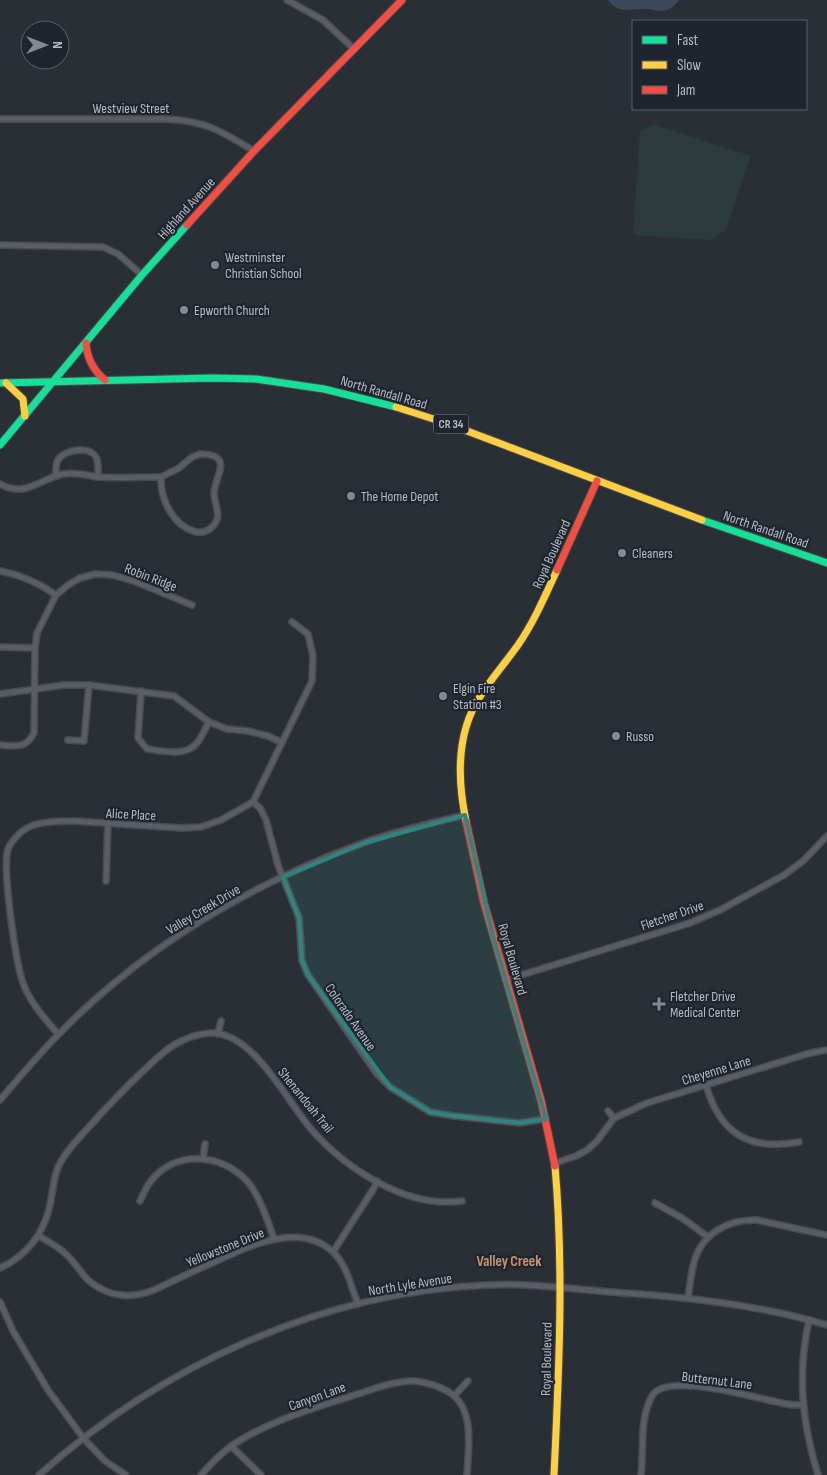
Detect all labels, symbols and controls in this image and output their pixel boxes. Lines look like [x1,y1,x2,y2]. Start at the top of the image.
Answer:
north arrow [20,20,70,70]
legend [632,20,807,110]
text: Fast [677,31,699,50]
text: N [49,41,66,49]
text: Slow [677,56,701,75]
text: Jam [676,81,695,100]
street label: Westview Street [92,100,170,117]
street label: Highland Avenue [154,174,219,243]
place label: Westminster Christian School [225,249,302,282]
marker: Westminster Christian School [209,259,221,271]
place label: Epworth Church [194,302,270,319]
marker: Epworth Church [178,304,190,316]
street label: North Randall Road [339,372,429,413]
road number: CR 34 [434,414,468,434]
place label: The Home Depot [361,488,439,505]
marker: The Home Depot [345,490,357,502]
street label: North Randall Road [721,507,811,552]
street label: Royal Boulevard [529,517,574,591]
place label: Cleaners [632,545,673,562]
marker: Cleaners [616,547,628,559]
street label: Robin Ridge [122,560,179,595]
place label: Elgin Fire Station #3 [453,680,502,713]
marker: Elgin Fire Station #3 [437,690,449,702]
place label: Russo [626,728,654,745]
marker: Russo [610,730,622,742]
street label: Alice Place [104,805,156,824]
street label: Valley Creek Drive [163,881,243,938]
street label: Fletcher Drive [638,897,706,934]
street label: Royal Boulevard [494,921,531,997]
street label: Colorado Avenue [321,980,380,1054]
place label: Fletcher Drive Medical Center [670,988,740,1021]
marker: Fletcher Drive Medical Center [652,997,666,1011]
street label: Cheyenne Lane [680,1052,753,1089]
street label: Shenandoah Trail [274,1064,337,1136]
street label: Yellowstone Drive [184,1224,267,1271]
district label: Valley Creek [476,1252,542,1271]
street label: North Lyle Avenue [367,1269,453,1300]
street label: Royal Boulevard [537,1322,556,1396]
street label: Butternut Lane [681,1368,753,1393]
street label: Canyon Lane [286,1378,348,1415]

